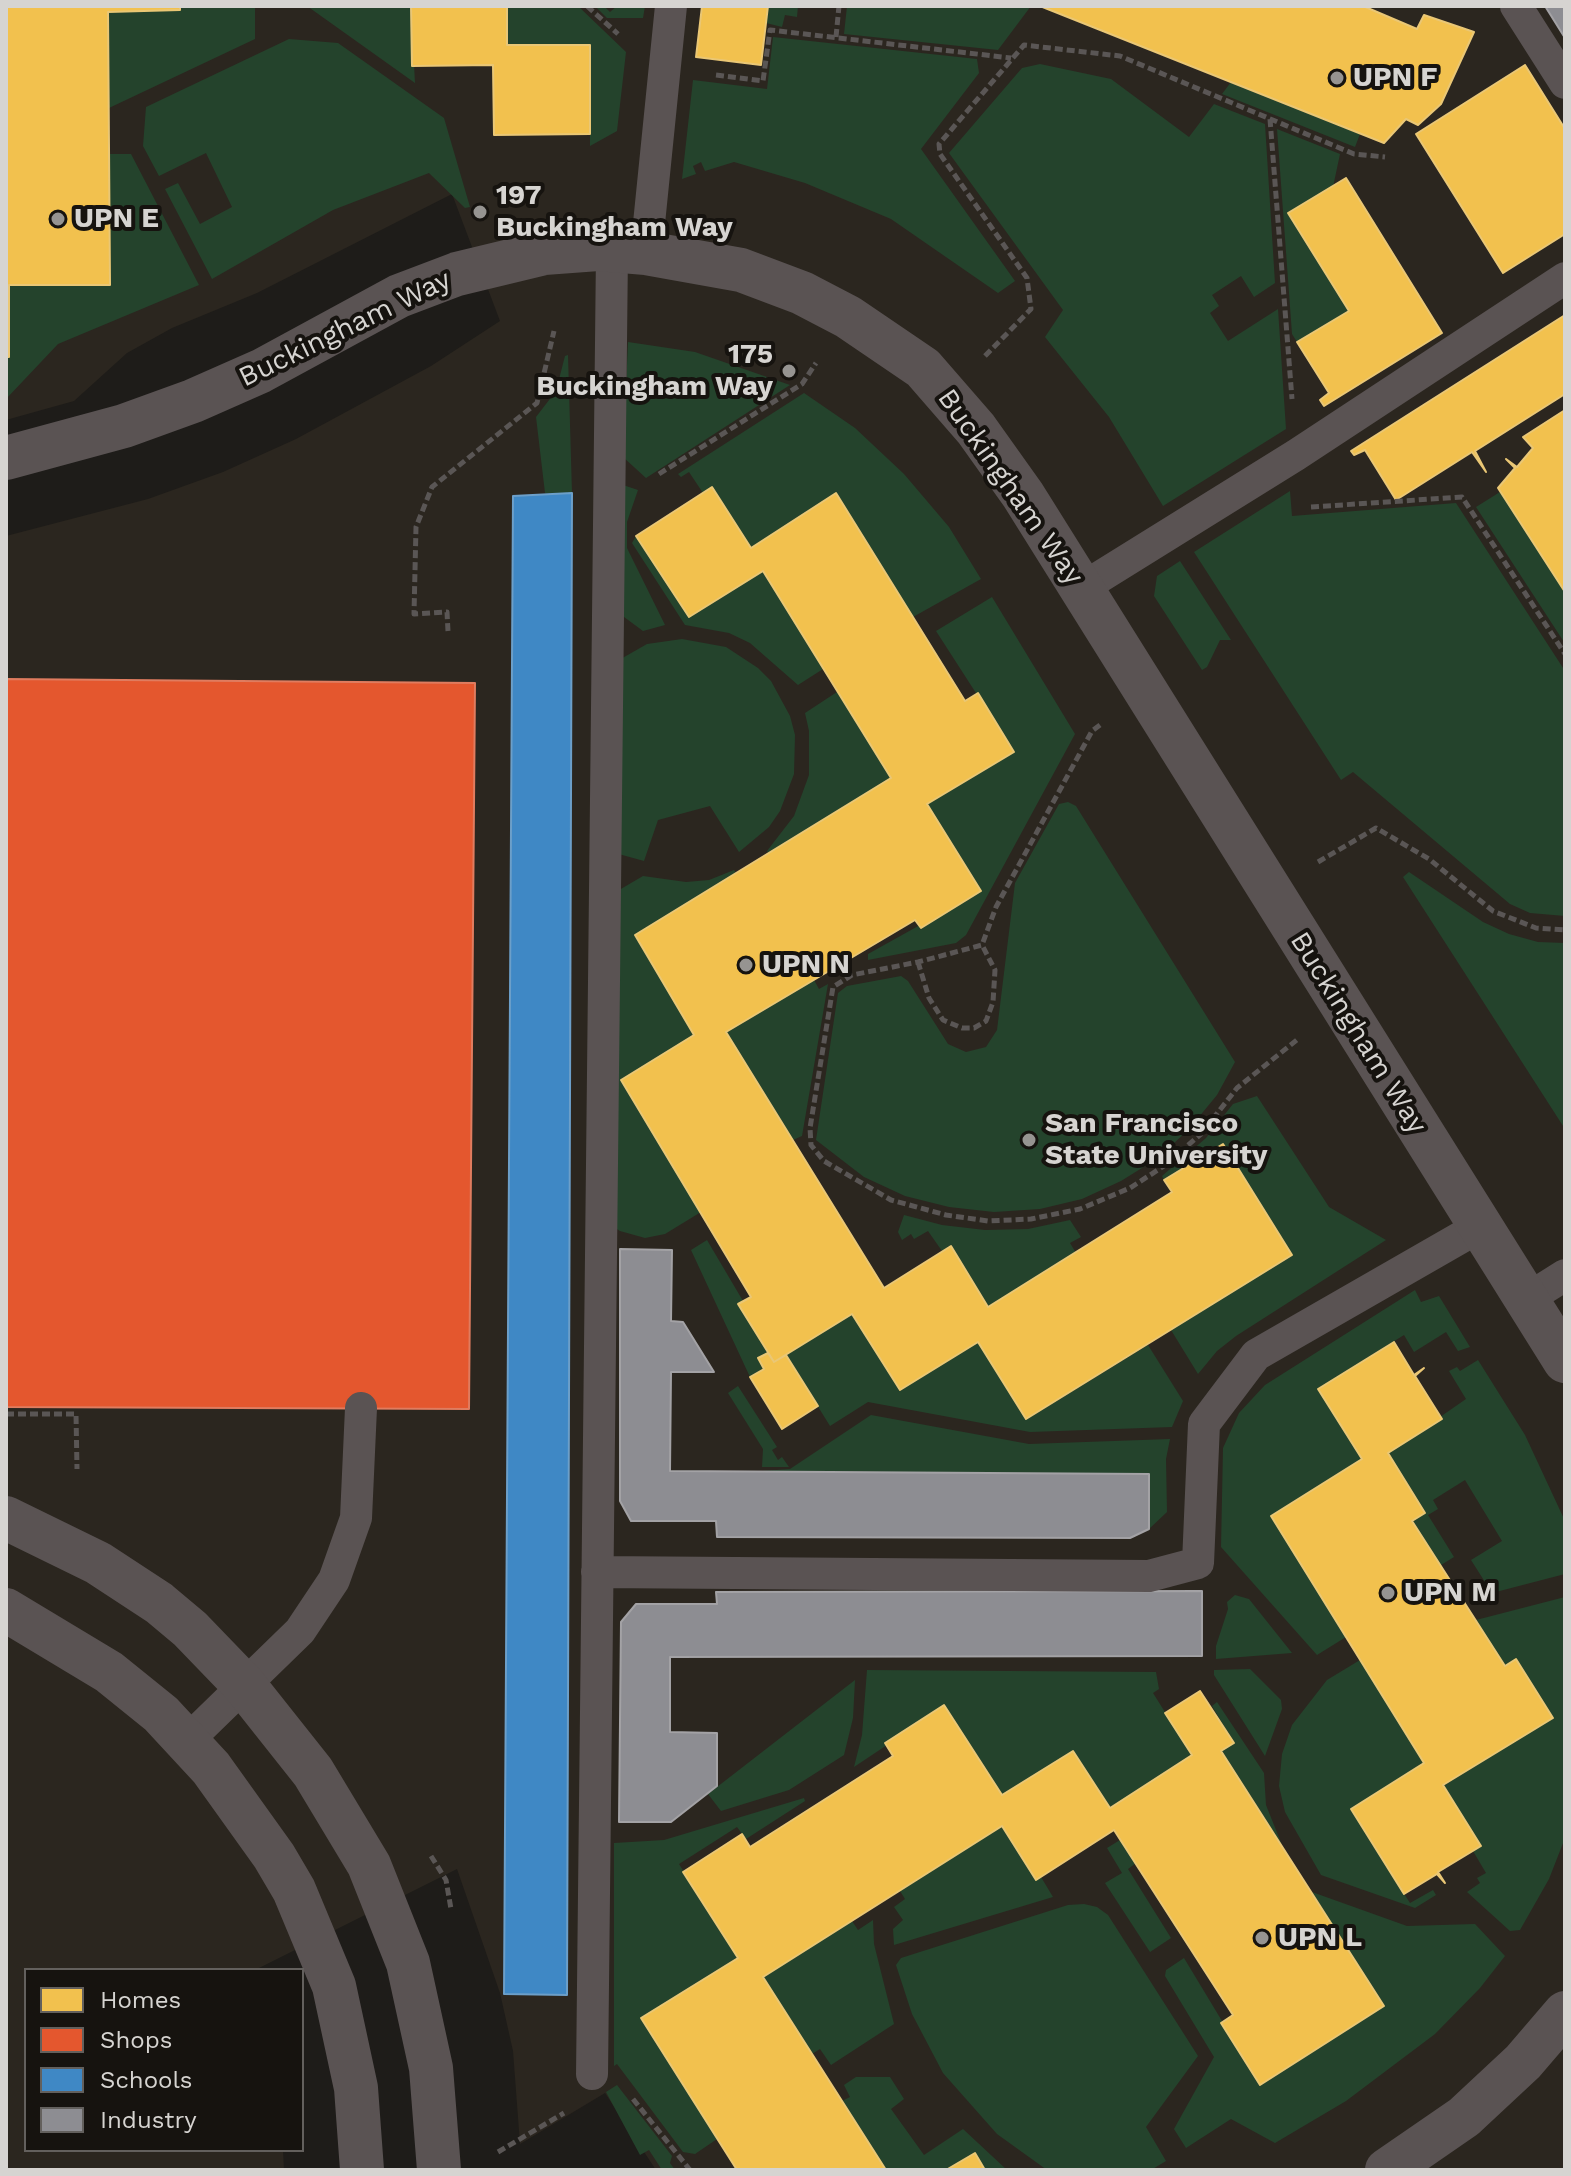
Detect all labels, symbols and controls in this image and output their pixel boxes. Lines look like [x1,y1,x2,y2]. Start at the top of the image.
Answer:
place label: UPN F [1353,61,1437,95]
marker: UPN F [1328,69,1346,87]
place label: 197 Buckingham Way [496,179,733,245]
place label: UPN E [74,202,159,236]
marker: 197 Buckingham Way [471,203,489,221]
marker: UPN E [49,210,67,228]
street label: Buckingham Way [234,263,456,395]
place label: 175 Buckingham Way [536,338,773,404]
marker: 175 Buckingham Way [780,362,798,380]
street label: Buckingham Way [930,383,1090,591]
street label: Buckingham Way [1282,926,1434,1140]
place label: UPN N [762,948,850,982]
marker: UPN N [737,956,755,974]
place label: San Francisco State University [1045,1107,1268,1173]
marker: San Francisco State University [1020,1131,1038,1149]
place label: UPN M [1404,1576,1497,1610]
marker: UPN M [1379,1584,1397,1602]
place label: UPN L [1278,1921,1362,1955]
marker: UPN L [1253,1929,1271,1947]
legend [24,1968,304,2152]
text: Homes [100,1986,181,2014]
text: Shops [100,2026,172,2054]
text: Schools [100,2066,192,2094]
text: Industry [100,2106,197,2134]

